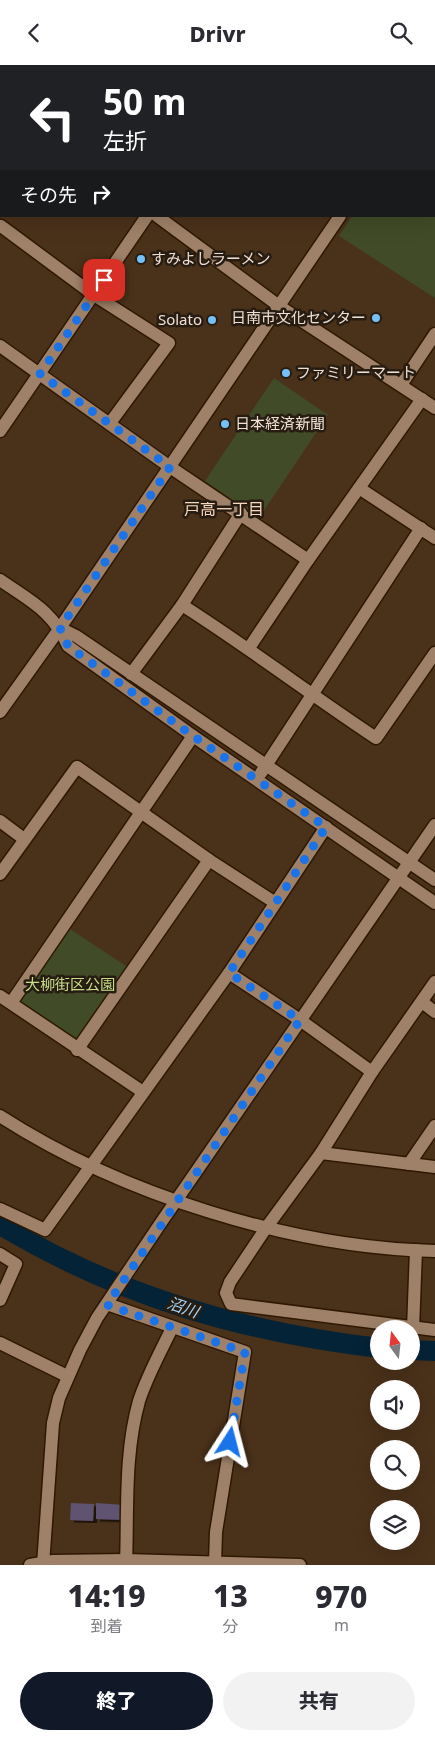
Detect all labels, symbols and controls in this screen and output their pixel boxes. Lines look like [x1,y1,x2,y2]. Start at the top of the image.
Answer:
text: Drivr [189,18,246,48]
icon: back [20,19,48,47]
icon: search [387,19,415,47]
text: 50 m [103,78,186,125]
icon: left [20,85,85,150]
text: 左折 [103,125,147,155]
icon: right [87,180,115,208]
text: その先 [20,182,77,208]
place label: すみよしラーメン [151,248,270,268]
marker: すみよしラーメン [135,253,147,265]
pin [83,259,125,301]
icon: arrive [90,266,118,294]
place label: 日南市文化センター [231,307,366,327]
place label: Solato [158,309,202,329]
marker: 日南市文化センター [370,312,382,324]
marker: Solato [206,314,218,326]
place label: ファミリーマート [296,362,416,382]
marker: ファミリーマート [280,367,292,379]
place label: 日本経済新聞 [235,413,325,433]
marker: 日本経済新聞 [219,418,231,430]
district label: 戸高一丁目 [184,498,264,520]
park label: 大柳街区公園 [25,974,115,994]
water label: 沼川 [164,1291,204,1323]
north arrow [370,1320,420,1370]
map controls [370,1320,420,1550]
button: sound [370,1380,420,1430]
position arrow [203,1415,255,1467]
button: search [370,1440,420,1490]
button: layers [370,1500,420,1550]
text: 14:19 [68,1575,146,1616]
text: 13 [213,1575,248,1616]
text: 970 [315,1576,367,1617]
text: m [334,1614,349,1636]
text: 到着 [91,1615,123,1637]
text: 分 [222,1615,238,1637]
button: 終了 [20,1672,213,1730]
button: 共有 [223,1672,415,1730]

